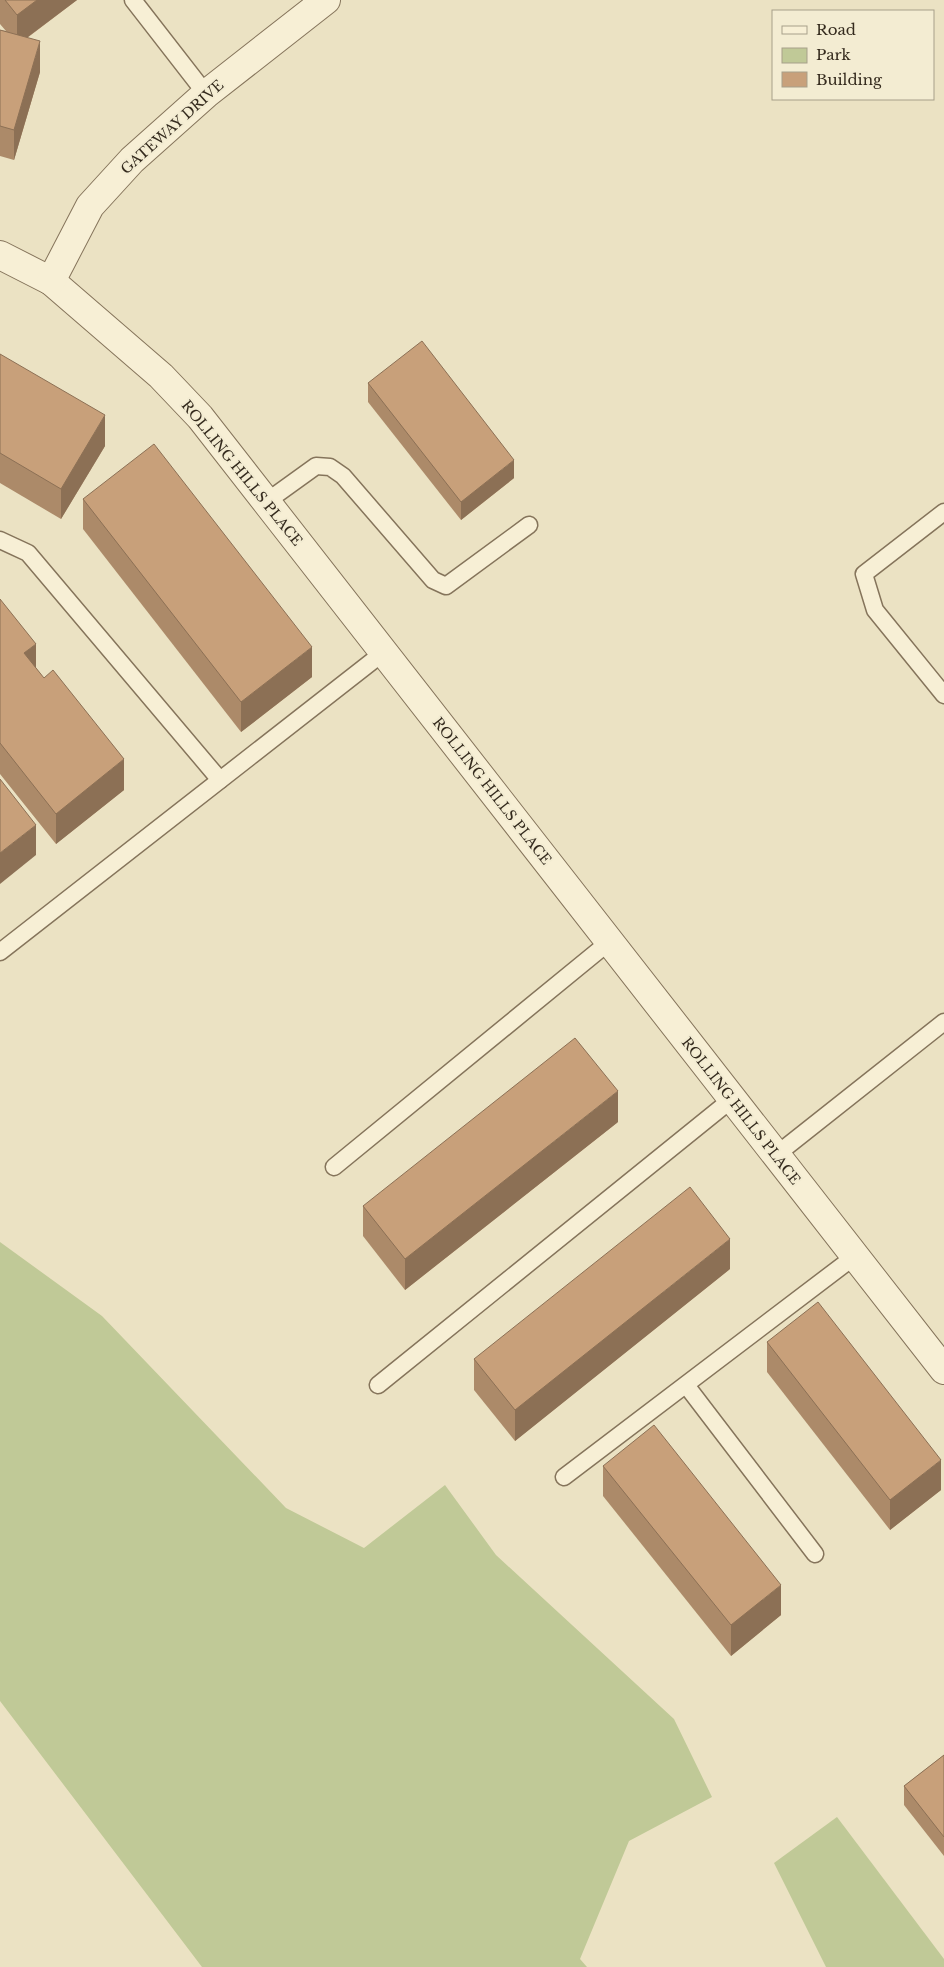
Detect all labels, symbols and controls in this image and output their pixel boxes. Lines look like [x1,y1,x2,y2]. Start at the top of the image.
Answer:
legend [772,10,934,100]
text: Road [816,20,856,39]
text: Park [816,45,852,64]
text: Building [816,70,883,89]
street label: GATEWAY DRIVE [117,76,227,178]
street label: ROLLING HILLS PLACE [178,397,306,549]
street label: ROLLING HILLS PLACE [429,714,555,868]
street label: ROLLING HILLS PLACE [678,1034,804,1188]

